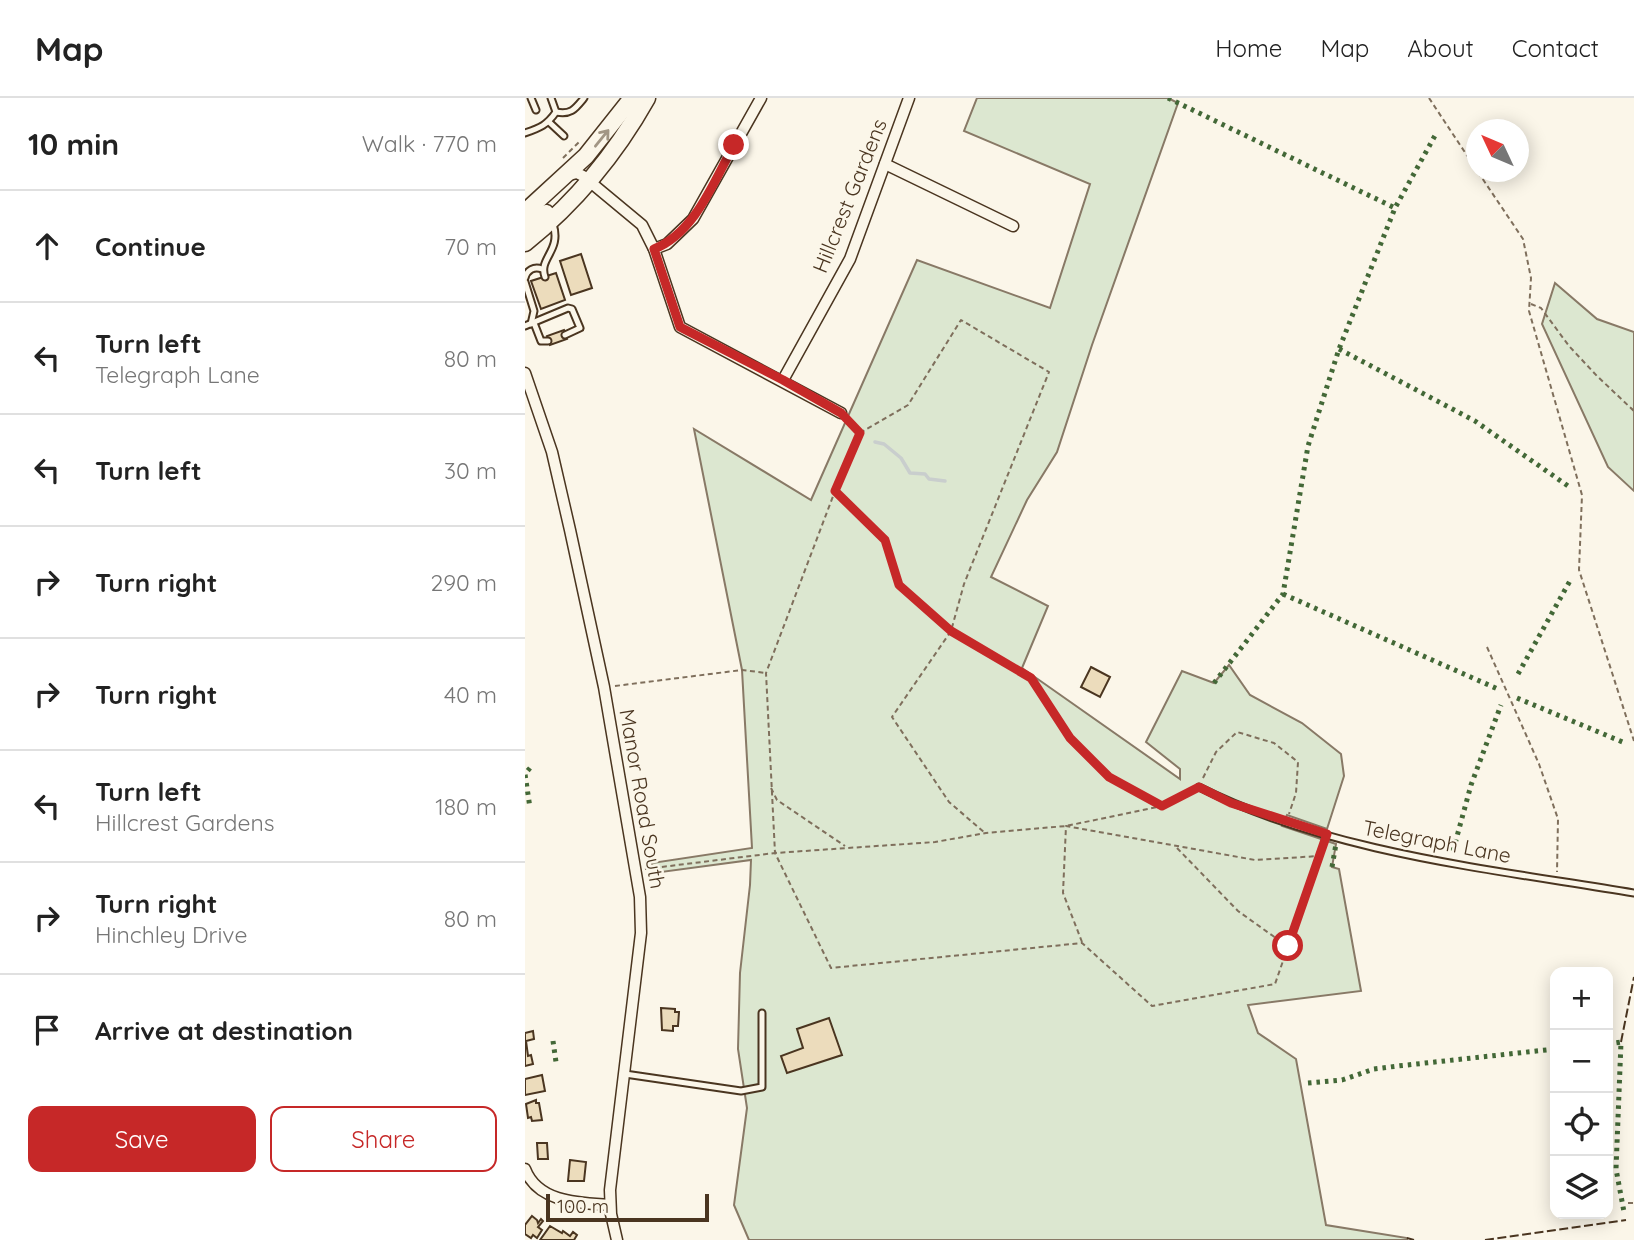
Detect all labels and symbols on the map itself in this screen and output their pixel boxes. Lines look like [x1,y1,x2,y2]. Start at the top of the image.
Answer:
street label: Hillcrest Gardens [806,115,892,277]
north arrow [1466,119,1529,182]
one-way arrow [594,129,610,147]
route end [718,129,749,160]
street label: Manor Road South [614,707,672,891]
street label: Telegraph Lane [1361,814,1513,868]
route start [1272,930,1303,961]
scale bar [546,1191,709,1223]

